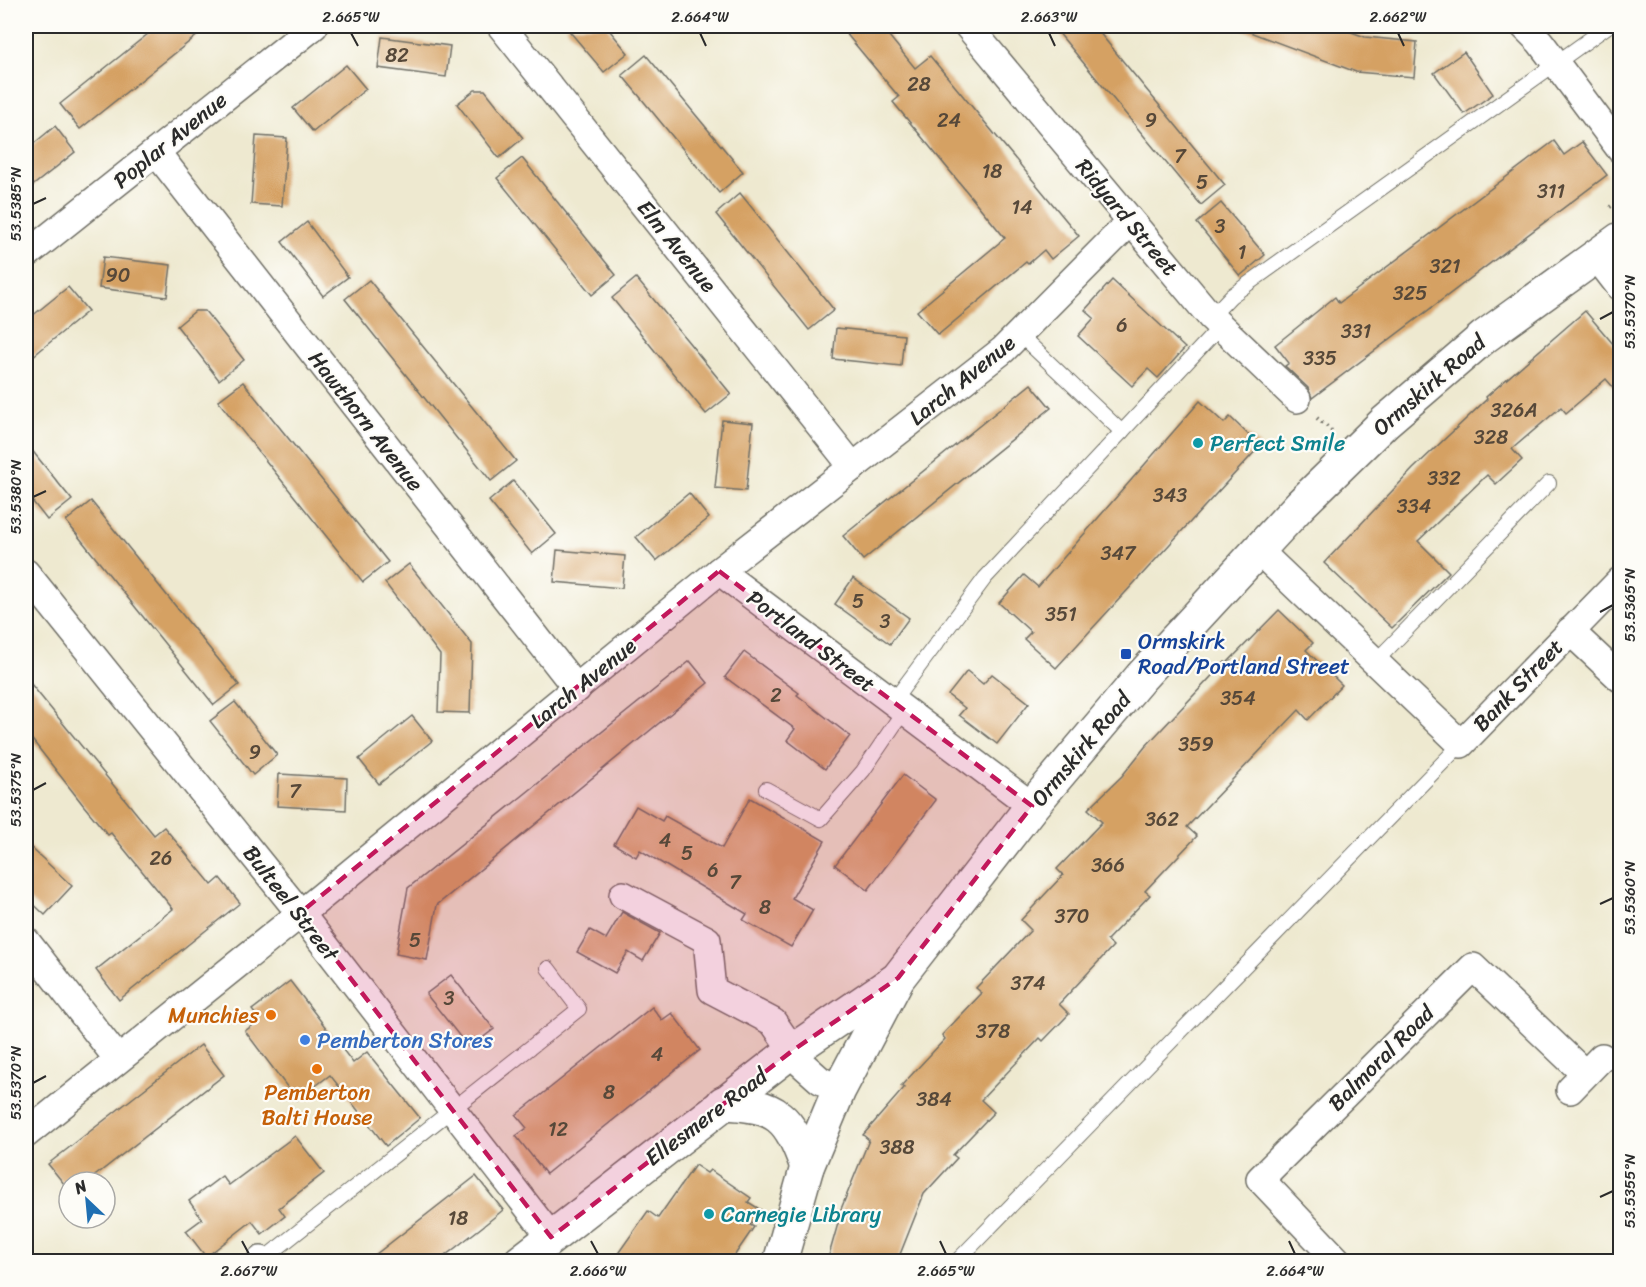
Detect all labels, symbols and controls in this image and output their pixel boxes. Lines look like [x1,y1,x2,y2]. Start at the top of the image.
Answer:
text: 2.665°W [322,4,380,30]
text: 2.664°W [671,4,729,30]
text: 2.663°W [1021,4,1078,30]
text: 2.662°W [1370,4,1427,30]
house number: 82 [385,38,409,73]
house number: 28 [907,67,931,102]
street label: Poplar Avenue [104,81,236,199]
house number: 24 [937,103,961,138]
house number: 9 [1145,103,1157,138]
house number: 7 [1174,139,1187,174]
street label: Ridyard Street [1066,149,1189,285]
house number: 18 [982,154,1002,189]
house number: 5 [1196,165,1208,200]
text: 53.5385°N [3,166,29,241]
house number: 311 [1537,174,1565,209]
house number: 14 [1011,190,1033,225]
street label: Elm Avenue [627,191,727,302]
house number: 3 [1215,209,1226,244]
house number: 1 [1238,235,1246,270]
house number: 321 [1429,249,1461,284]
house number: 90 [106,258,130,293]
text: 53.5370°N [1617,274,1643,349]
house number: 325 [1393,276,1427,311]
house number: 6 [1116,308,1128,343]
house number: 331 [1341,314,1371,349]
street label: Ormskirk Road [1363,323,1496,446]
street label: Larch Avenue [900,324,1025,436]
house number: 335 [1303,341,1337,376]
street label: Hawthorn Avenue [298,342,434,500]
house number: 326A [1491,393,1538,428]
house number: 328 [1474,420,1508,455]
place label: Perfect Smile [1210,424,1345,463]
marker: Perfect Smile [1191,436,1205,450]
text: 53.5380°N [3,459,29,534]
house number: 332 [1427,461,1461,496]
house number: 343 [1153,478,1187,513]
house number: 334 [1397,489,1431,524]
house number: 347 [1101,536,1137,571]
text: 53.5365°N [1617,567,1643,642]
street label: Portland Street [738,579,884,703]
house number: 5 [852,584,864,619]
house number: 351 [1045,597,1077,632]
house number: 3 [880,604,891,639]
place label: Ormskirk Road/Portland Street [1138,622,1350,686]
street label: Larch Avenue [521,627,646,739]
street label: Bank Street [1463,629,1573,741]
marker: Ormskirk Road/Portland Street [1119,647,1133,661]
house number: 2 [770,678,782,713]
house number: 354 [1220,681,1256,716]
street label: Ormskirk Road [1021,682,1142,815]
house number: 359 [1178,727,1214,762]
house number: 9 [249,735,261,770]
text: 53.5375°N [3,752,29,827]
house number: 7 [289,774,302,809]
house number: 362 [1145,802,1179,837]
house number: 4 [659,823,671,858]
street label: Bulteel Street [233,836,350,971]
house number: 5 [681,836,693,871]
house number: 26 [150,841,172,876]
house number: 366 [1091,848,1125,883]
house number: 6 [707,853,719,888]
text: 53.5360°N [1617,860,1643,935]
house number: 7 [729,865,742,900]
house number: 8 [759,890,771,925]
house number: 370 [1054,899,1090,934]
house number: 5 [409,923,421,958]
house number: 374 [1011,966,1045,1001]
house number: 3 [444,981,455,1016]
street label: Balmoral Road [1318,994,1445,1121]
place label: Munchies [168,996,260,1035]
marker: Munchies [264,1008,278,1022]
house number: 378 [976,1014,1010,1049]
place label: Pemberton Stores [317,1021,494,1060]
marker: Pemberton Stores [298,1033,312,1047]
house number: 4 [651,1037,663,1072]
text: 53.5370°N [3,1045,29,1120]
street label: Ellesmere Road [636,1057,777,1176]
marker: Pemberton Balti House [310,1062,324,1076]
place label: Pemberton Balti House [261,1073,373,1137]
house number: 8 [603,1075,615,1110]
house number: 384 [916,1082,952,1117]
house number: 12 [548,1112,569,1147]
house number: 388 [879,1130,915,1165]
text: 53.5355°N [1617,1153,1643,1228]
north arrow [57,1170,117,1230]
text: N [68,1171,93,1203]
place label: Carnegie Library [721,1195,882,1234]
house number: 18 [448,1201,468,1236]
marker: Carnegie Library [702,1207,716,1221]
text: 2.667°W [221,1258,278,1284]
text: 2.666°W [570,1258,627,1284]
text: 2.665°W [917,1258,975,1284]
text: 2.664°W [1266,1258,1324,1284]

